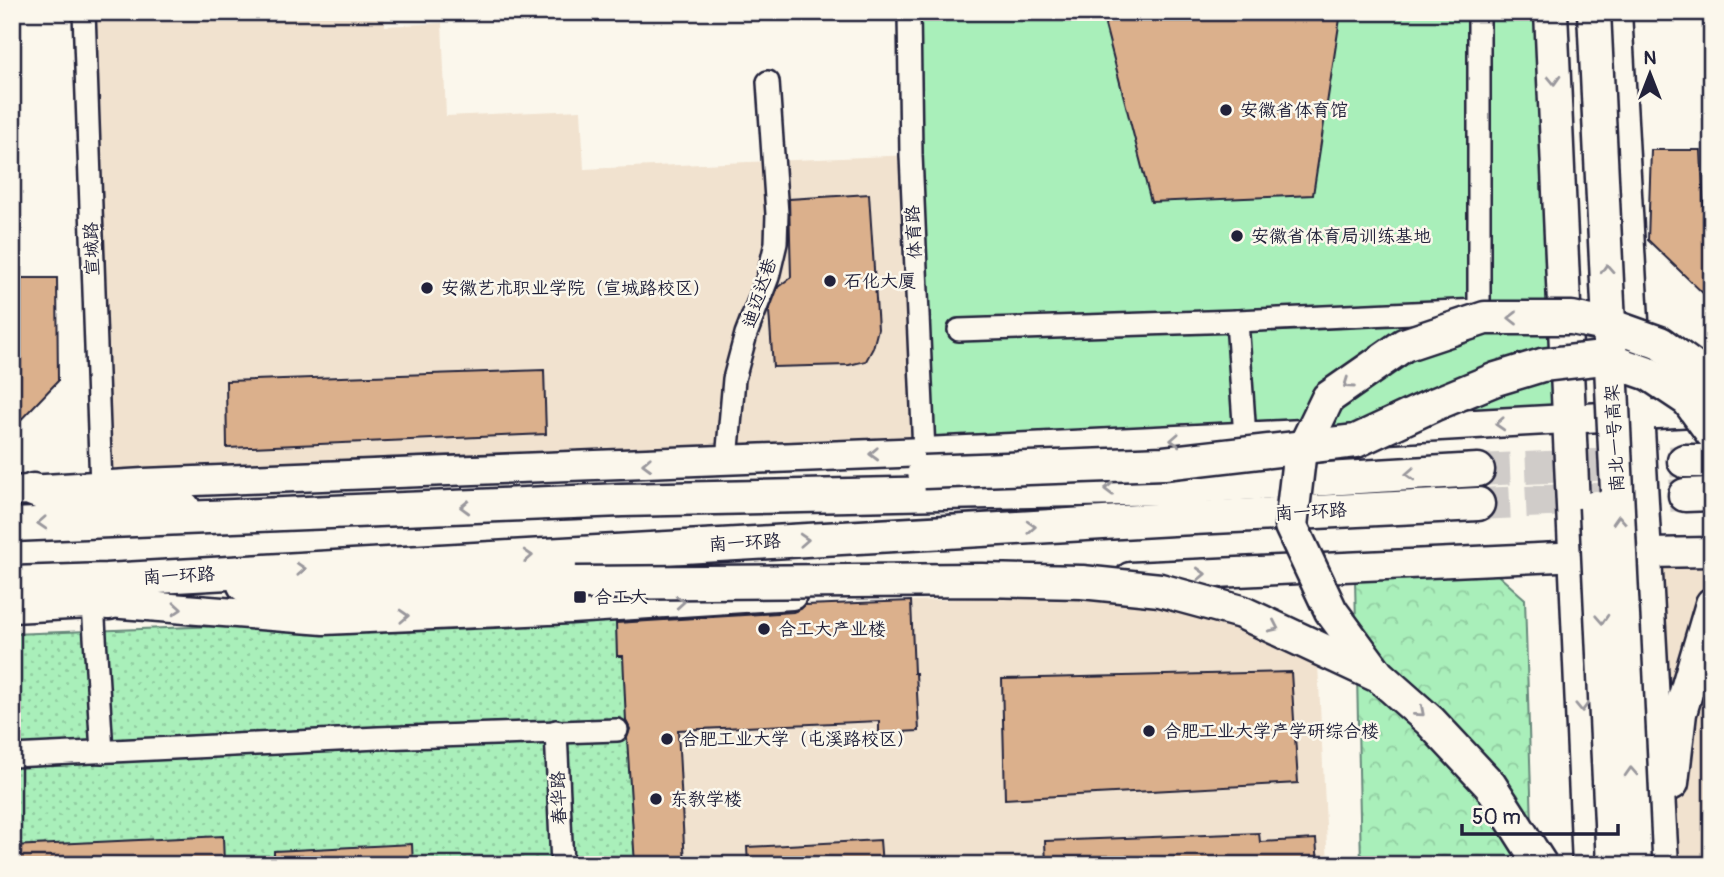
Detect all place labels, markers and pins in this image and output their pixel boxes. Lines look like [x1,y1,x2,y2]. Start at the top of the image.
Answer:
place label: 安徽省体育馆 [1240,99,1348,122]
marker: 安徽省体育馆 [1218,102,1234,118]
place label: 安徽省体育局训练基地 [1251,225,1431,248]
marker: 安徽省体育局训练基地 [1229,228,1245,244]
place label: 石化大厦 [844,270,916,293]
marker: 石化大厦 [822,273,838,289]
place label: 安徽艺术职业学院（宣城路校区） [441,277,711,300]
marker: 安徽艺术职业学院（宣城路校区） [419,280,435,296]
place label: 合工大 [594,586,648,609]
marker: 合工大 [572,589,588,605]
place label: 合工大产业楼 [778,618,886,641]
marker: 合工大产业楼 [756,621,772,637]
place label: 合肥工业大学产学研综合楼 [1163,720,1379,743]
marker: 合肥工业大学产学研综合楼 [1141,723,1157,739]
place label: 合肥工业大学（屯溪路校区） [681,728,915,751]
marker: 合肥工业大学（屯溪路校区） [659,731,675,747]
place label: 东教学楼 [670,788,742,811]
marker: 东教学楼 [648,791,664,807]

